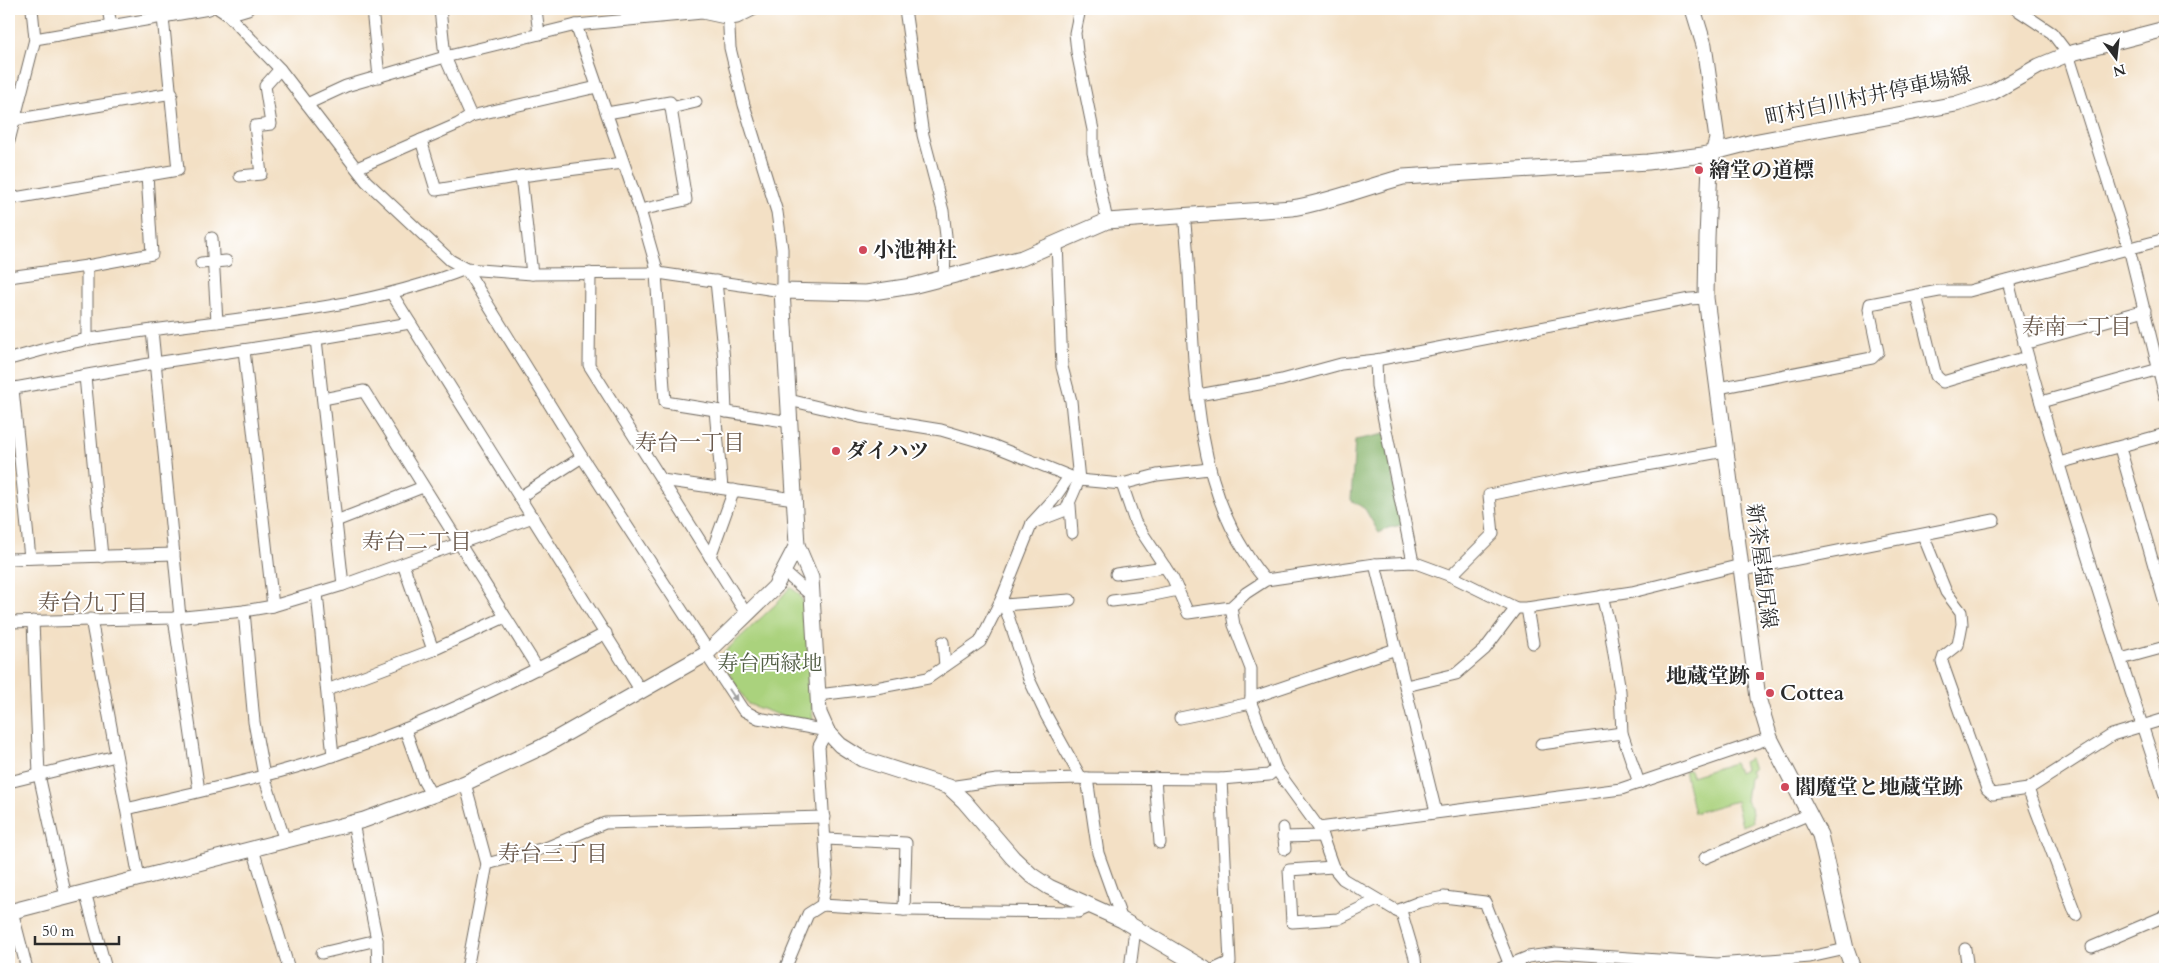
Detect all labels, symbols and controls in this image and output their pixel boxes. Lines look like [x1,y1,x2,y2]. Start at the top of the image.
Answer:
north arrow [2092,32,2142,82]
text: N [2111,59,2128,81]
street label: 町村白川村井停車場線 [1762,60,1974,133]
place label: 繪堂の道標 [1709,156,1814,185]
marker: 繪堂の道標 [1693,164,1705,176]
place label: 小池神社 [873,236,957,265]
marker: 小池神社 [857,244,869,256]
district label: 寿南一丁目 [2022,312,2132,342]
district label: 寿台一丁目 [635,428,745,458]
place label: ダイハツ [846,437,929,466]
marker: ダイハツ [830,445,842,457]
street label: 新茶屋塩尻線 [1739,502,1784,630]
district label: 寿台二丁目 [362,527,472,557]
district label: 寿台九丁目 [38,588,148,618]
park label: 寿台西緑地 [718,649,823,678]
place label: 地蔵堂跡 [1666,662,1750,691]
marker: 地蔵堂跡 [1754,670,1766,682]
place label: Cottea [1780,679,1845,708]
marker: Cottea [1764,687,1776,699]
one-way arrow [728,688,738,701]
place label: 閻魔堂と地蔵堂跡 [1795,773,1963,802]
marker: 閻魔堂と地蔵堂跡 [1779,781,1791,793]
district label: 寿台三丁目 [498,839,608,869]
scale bar [35,913,119,945]
text: 50 m [42,921,74,941]

